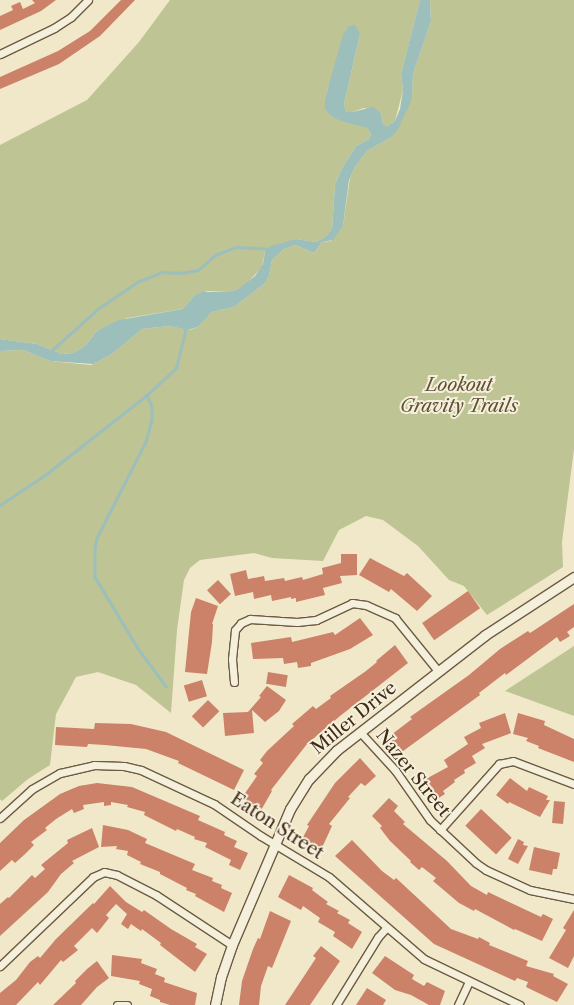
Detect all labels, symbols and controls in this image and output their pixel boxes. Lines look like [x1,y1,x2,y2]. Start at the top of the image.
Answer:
park label: Lookout Gravity Trails [400,375,518,418]
street label: Miller Drive [307,677,401,759]
street label: Nazer Street [371,725,455,821]
street label: Eaton Street [227,788,327,864]

